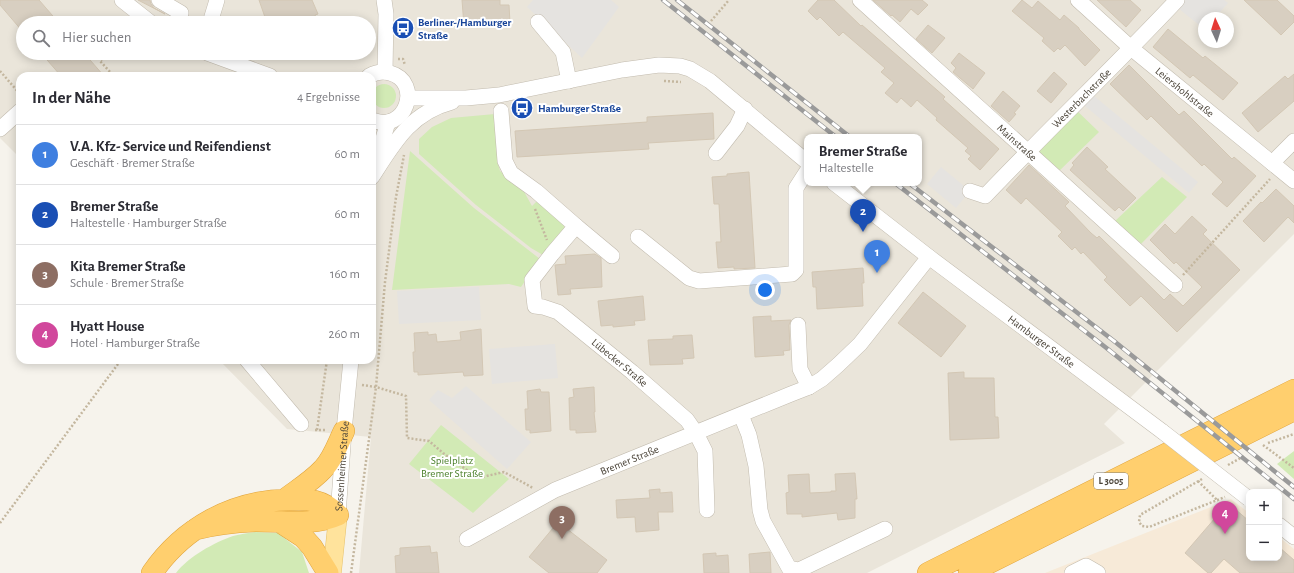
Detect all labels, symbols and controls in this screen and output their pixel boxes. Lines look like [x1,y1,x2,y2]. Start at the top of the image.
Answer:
north arrow [1198,12,1234,48]
bus stop icon: Berliner-/Hamburger Straße [390,15,416,41]
search box [16,16,376,60]
place label: Berliner-/Hamburger Straße [418,17,511,41]
icon: search [30,27,52,49]
text: Hier suchen [62,30,132,45]
street label: Leiershohlstraße [1154,65,1216,119]
street label: Westerbachstraße [1050,66,1113,130]
text: In der Nähe [32,89,111,106]
text: 4 Ergebnisse [297,91,360,104]
bus stop icon: Hamburger Straße [509,95,535,121]
place label: Hamburger Straße [538,103,621,114]
street label: Mainstraße [995,122,1039,163]
popup [804,134,922,186]
text: V.A. Kfz- Service und Reifendienst [70,139,271,154]
text: Bremer Straße [819,144,907,159]
text: 1 [43,148,47,161]
text: 60 m [334,148,360,161]
text: Geschäft · Bremer Straße [70,157,195,170]
text: Haltestelle [819,162,874,175]
text: Bremer Straße [70,199,158,214]
pin: 2 [850,199,876,232]
text: 2 [42,208,48,221]
text: 60 m [334,208,360,221]
text: Haltestelle · Hamburger Straße [70,217,227,230]
pin: 1 [864,240,890,273]
text: Kita Bremer Straße [70,259,186,274]
text: 3 [42,268,48,281]
text: 160 m [330,268,360,281]
text: Schule · Bremer Straße [70,277,184,290]
your location [755,280,775,300]
street label: Hamburger Straße [1006,313,1077,370]
text: Hyatt House [70,319,144,334]
text: 4 [42,328,48,341]
text: 260 m [329,328,360,341]
street label: Lübecker Straße [590,336,650,389]
text: Hotel · Hamburger Straße [70,337,200,350]
street label: Sossenheimer Straße [333,420,350,512]
street label: Bremer Straße [598,443,660,477]
park label: Spielplatz Bremer Straße [421,455,483,479]
road number: L 3005 [1094,473,1128,489]
map controls [1246,489,1282,561]
button: + [1246,489,1282,525]
pin: 4 [1212,501,1238,534]
pin: 3 [549,506,575,539]
button: − [1246,525,1282,561]

